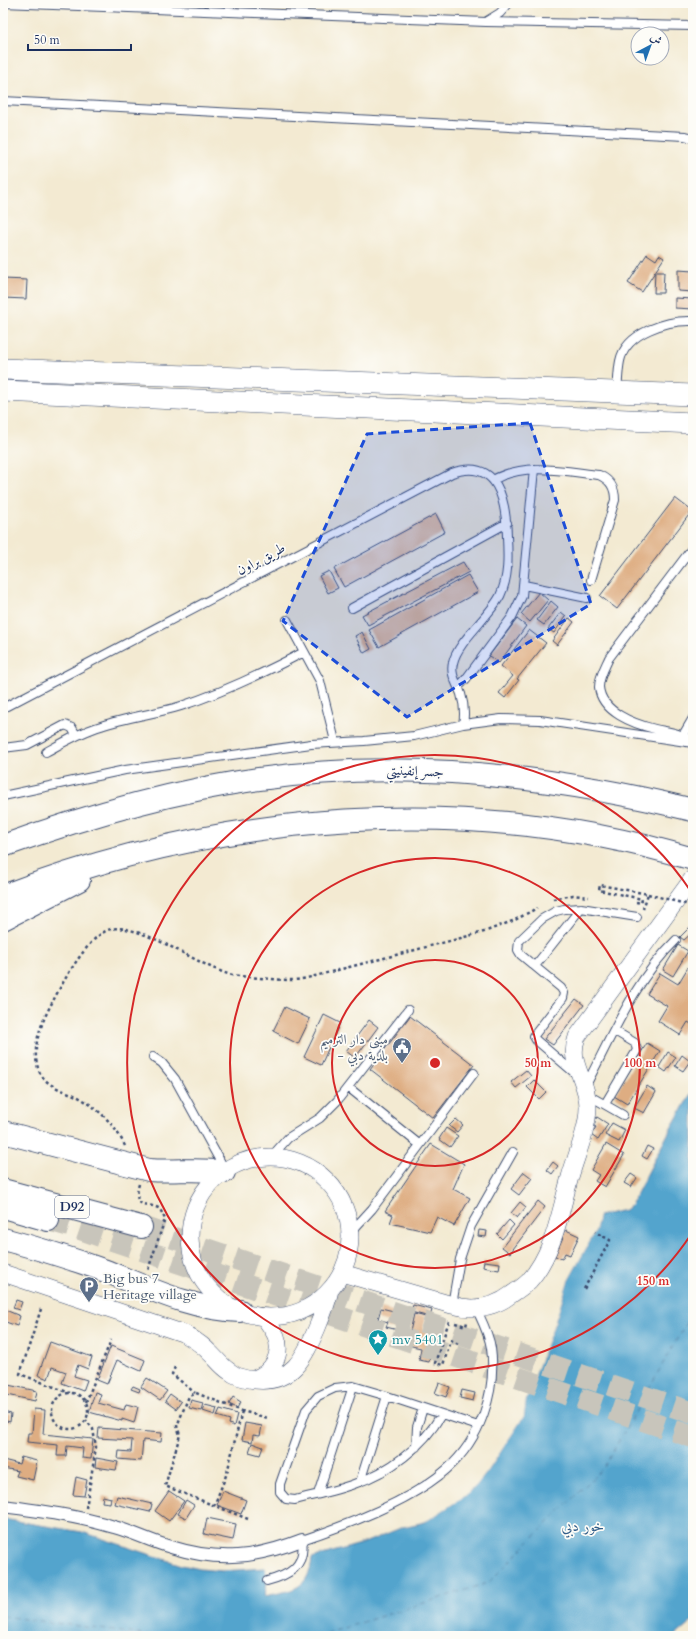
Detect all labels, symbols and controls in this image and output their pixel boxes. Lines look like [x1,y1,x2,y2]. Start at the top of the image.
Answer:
scale bar [28,26,131,52]
north arrow [630,26,670,66]
text: ش [647,30,665,48]
text: 50 m [34,32,61,48]
street label: طريق براون [233,538,289,580]
street label: جسر إنفينيتي [386,761,444,784]
place label: مبنى دار الترميم - بلدية دبي [320,1030,388,1067]
public building icon: مبنى دار الترميم - بلدية دبي [391,1036,413,1064]
text: 50 m [525,1055,552,1071]
text: 100 m [624,1055,657,1071]
centre of rings [428,1056,442,1070]
road number: D92 [55,1196,89,1218]
place label: Big bus 7 Heritage village [103,1269,197,1304]
text: 150 m [637,1273,670,1289]
parking icon: Big bus 7 Heritage village [78,1275,100,1303]
place icon: mv 5401 [367,1328,389,1356]
place label: mv 5401 [392,1330,443,1349]
water label: خور دبي [562,1516,604,1538]

